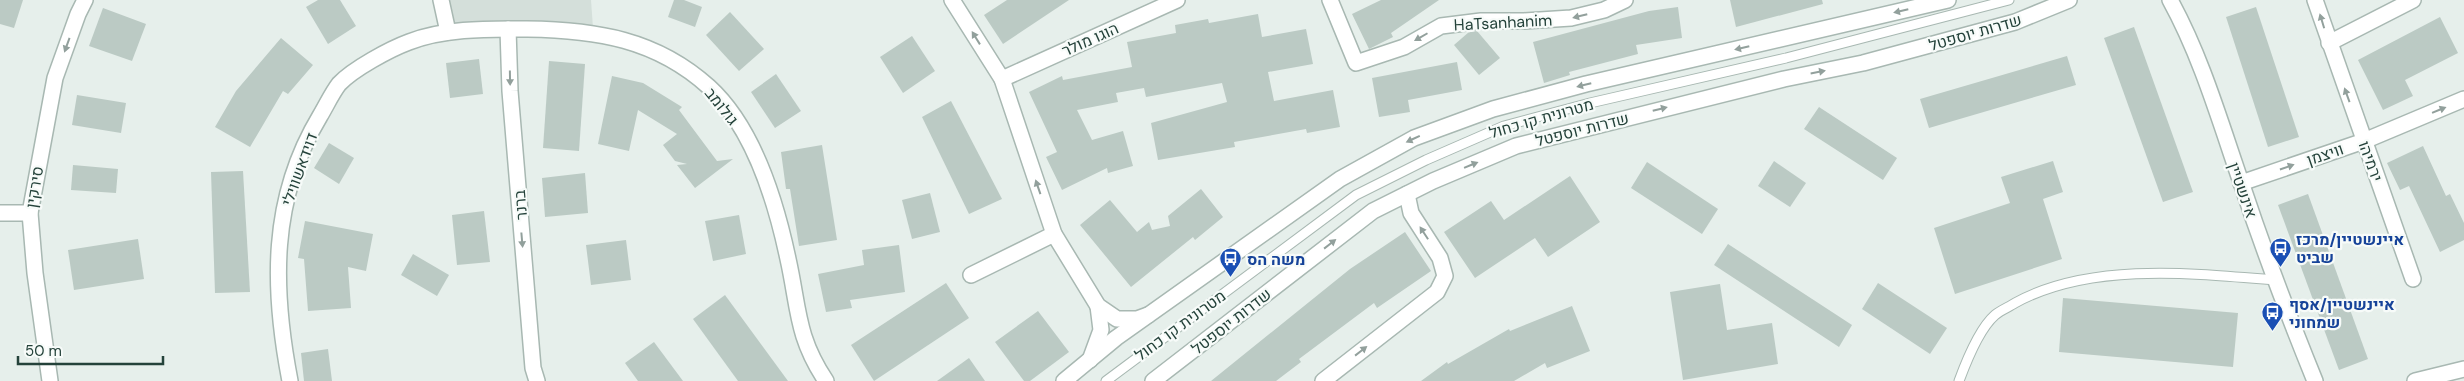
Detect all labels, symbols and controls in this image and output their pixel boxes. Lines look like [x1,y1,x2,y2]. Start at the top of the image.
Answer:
one-way arrow [1893,7,1908,15]
street label: HaTsanhanim [1453,9,1553,36]
street label: שדרות יוספטל [1926,9,2024,56]
one-way arrow [1572,12,1587,20]
one-way arrow [2318,14,2325,29]
street label: הוגו מולר [1058,18,1122,61]
one-way arrow [972,32,981,45]
one-way arrow [1414,33,1428,42]
one-way arrow [63,38,71,53]
one-way arrow [1735,44,1750,52]
one-way arrow [1810,68,1826,76]
one-way arrow [506,70,514,86]
one-way arrow [1577,81,1592,89]
street label: גולומב [700,83,743,129]
one-way arrow [2343,87,2351,102]
street label: מטרונית קו כחול [1487,94,1596,143]
one-way arrow [1652,105,1667,113]
one-way arrow [2432,106,2446,114]
street label: שדרות יוספטל [1533,108,1631,151]
street label: דוידאשווילי [277,130,322,209]
one-way arrow [1406,136,1420,144]
street label: וויצמן [2304,138,2346,171]
street label: ירמיהו [2354,138,2388,184]
street label: אינשטיין [2223,159,2262,221]
one-way arrow [1464,161,1479,169]
one-way arrow [2280,163,2295,171]
street label: סירקין [21,165,48,210]
one-way arrow [1034,180,1042,195]
street label: ברנר [509,189,532,221]
one-way arrow [1419,226,1429,240]
place label: איינשטיין/מרכז שביט [2296,229,2404,268]
one-way arrow [519,232,527,248]
bus stop icon: איינשטיין/מרכז שביט [2268,236,2292,267]
one-way arrow [1323,239,1336,250]
bus stop icon: משה הס [1219,247,1243,278]
place label: משה הס [1247,249,1305,270]
street label: שדרות יוספטל [1187,284,1275,359]
street label: מטרונית קו כחול [1131,285,1230,366]
place label: איינשטיין/אסף שמחוני [2289,294,2395,333]
bus stop icon: איינשטיין/אסף שמחוני [2261,301,2285,332]
scale bar [18,334,162,366]
text: 50 m [25,341,62,361]
one-way arrow [1354,346,1368,356]

